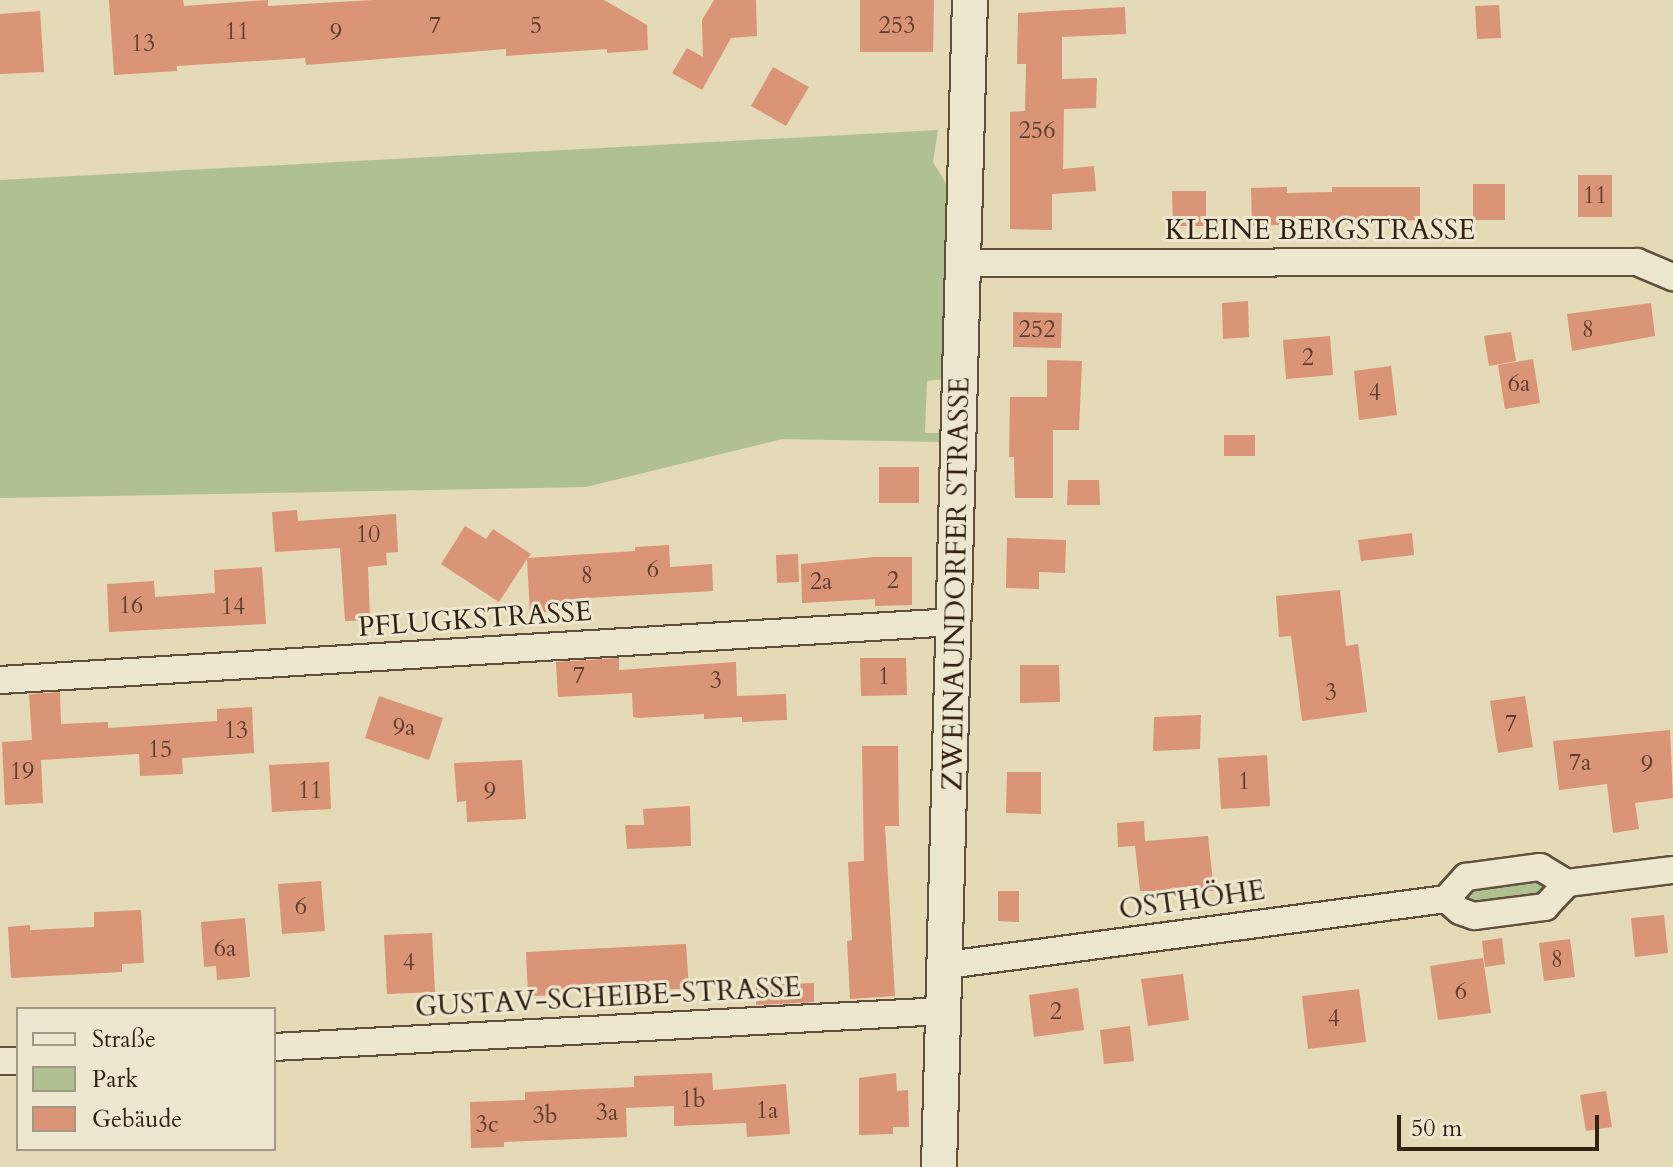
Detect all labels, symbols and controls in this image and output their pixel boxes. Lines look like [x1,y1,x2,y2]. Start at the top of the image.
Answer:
house number: 7 [429,12,441,40]
house number: 5 [530,12,542,40]
house number: 253 [879,12,915,40]
house number: 11 [225,18,249,46]
house number: 9 [330,19,342,47]
house number: 13 [131,30,155,58]
house number: 256 [1019,117,1055,145]
house number: 11 [1583,182,1607,210]
street label: KLEINE BERGSTRASSE [1165,213,1475,247]
house number: 252 [1019,316,1055,344]
house number: 8 [1582,316,1594,344]
house number: 2 [1302,344,1314,372]
house number: 6a [1508,370,1530,398]
street label: ZWEINAUNDORFER STRASSE [936,377,976,791]
house number: 4 [1369,379,1381,407]
house number: 10 [356,521,380,549]
house number: 6 [647,556,659,584]
house number: 8 [581,562,593,590]
house number: 2 [887,567,899,595]
house number: 2a [810,568,832,596]
house number: 16 [119,592,143,620]
house number: 14 [221,593,245,621]
street label: PFLUGKSTRASSE [357,594,593,644]
house number: 7 [573,662,585,690]
house number: 1 [878,663,890,691]
house number: 3 [710,667,722,695]
house number: 3 [1325,679,1337,707]
house number: 7 [1505,710,1517,738]
house number: 9a [393,714,415,742]
house number: 13 [224,717,248,745]
house number: 15 [148,736,172,764]
house number: 7a [1569,749,1591,777]
house number: 9 [1641,751,1653,779]
house number: 19 [10,758,34,786]
house number: 1 [1238,768,1250,796]
house number: 11 [298,777,322,805]
house number: 9 [484,778,496,806]
street label: OSTHÖHE [1117,873,1267,927]
house number: 6 [295,893,307,921]
house number: 6a [214,935,236,963]
house number: 8 [1551,946,1563,974]
house number: 4 [403,949,415,977]
street label: GUSTAV-SCHEIBE-STRASSE [414,970,802,1024]
house number: 6 [1455,978,1467,1006]
house number: 2 [1050,998,1062,1026]
house number: 4 [1328,1005,1340,1033]
legend [16,1007,276,1151]
text: Straße [92,1023,156,1056]
text: Park [92,1063,138,1096]
house number: 1b [680,1086,706,1114]
house number: 1a [756,1097,778,1125]
house number: 3a [596,1099,618,1127]
scale bar [1401,1099,1603,1149]
house number: 3b [532,1102,558,1130]
text: Gebäude [92,1103,182,1136]
house number: 3c [475,1111,499,1139]
text: 50 m [1411,1112,1462,1145]

